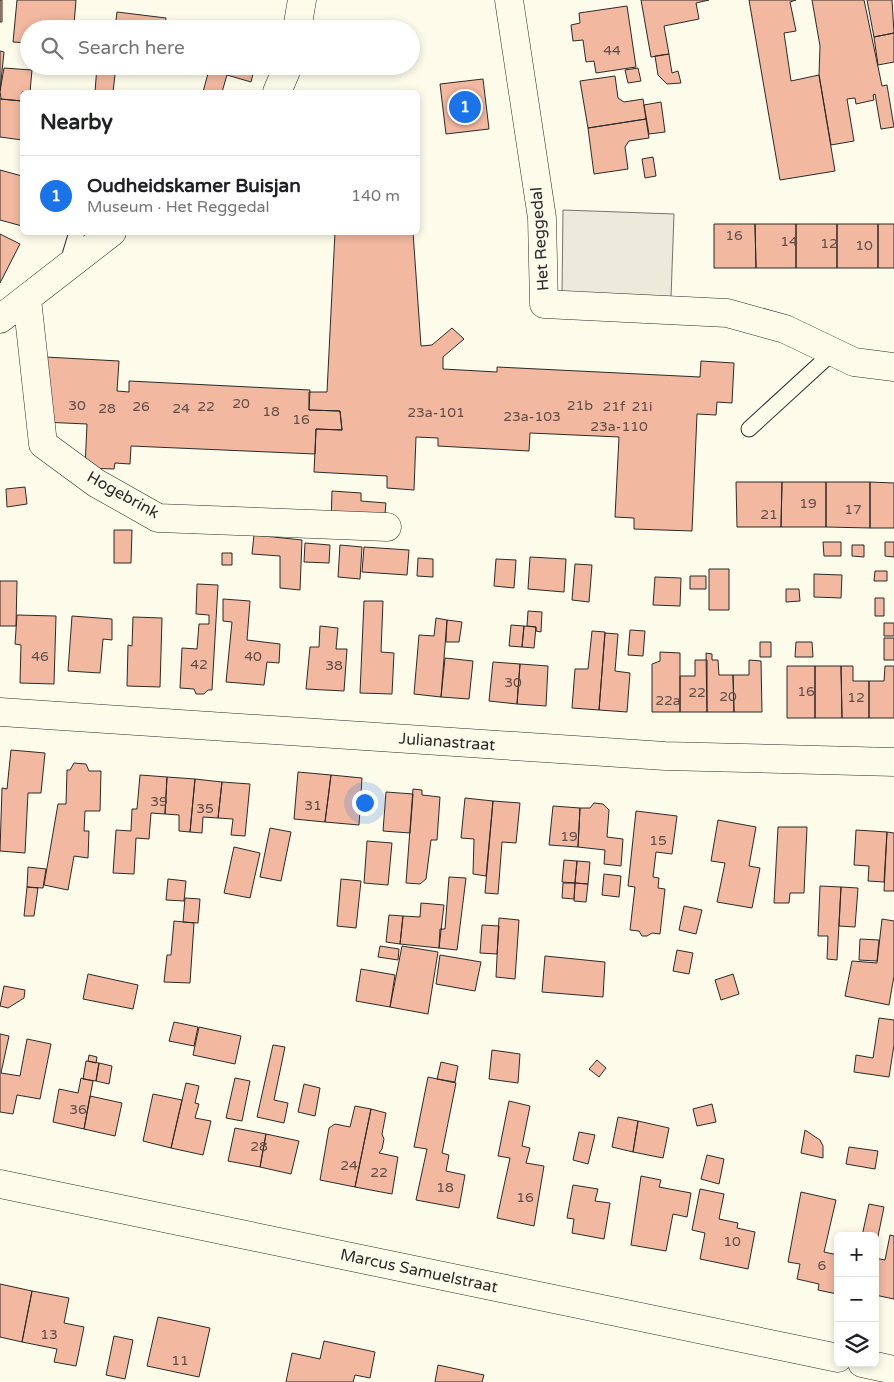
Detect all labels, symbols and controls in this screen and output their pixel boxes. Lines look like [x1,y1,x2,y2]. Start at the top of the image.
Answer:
search box [20,20,420,75]
icon: search [38,34,66,62]
text: Search here [78,37,185,59]
house number: 44 [603,42,621,59]
pin: 1 [449,88,481,126]
text: Nearby [40,110,113,135]
text: Oudheidskamer Buisjan [87,175,301,197]
text: 1 [51,186,61,206]
text: 140 m [351,186,400,206]
street label: Het Reggedal [526,186,554,292]
text: Museum · Het Reggedal [87,197,270,217]
house number: 16 [725,227,743,244]
house number: 14 [780,233,798,250]
house number: 12 [820,235,838,252]
house number: 10 [855,237,873,254]
house number: 20 [232,395,250,412]
house number: 30 [68,397,86,414]
house number: 21b [567,397,593,414]
house number: 26 [132,398,150,415]
house number: 22 [197,398,215,415]
house number: 21f [603,398,626,415]
house number: 21i [631,398,653,415]
house number: 28 [98,400,116,417]
house number: 24 [172,400,190,417]
house number: 18 [262,403,280,420]
house number: 23a-101 [407,404,465,421]
house number: 23a-103 [503,408,561,425]
house number: 16 [292,411,310,428]
house number: 23a-110 [590,418,648,435]
street label: Hogebrink [83,467,163,523]
house number: 19 [799,495,817,512]
house number: 17 [844,501,862,518]
house number: 21 [760,506,778,523]
house number: 46 [31,648,49,665]
house number: 40 [244,648,262,665]
house number: 42 [190,656,208,673]
house number: 38 [325,657,343,674]
house number: 30 [504,674,522,691]
house number: 16 [797,683,815,700]
house number: 22 [688,684,706,701]
house number: 20 [719,688,737,705]
house number: 12 [847,689,865,706]
house number: 22a [655,692,681,709]
street label: Julianastraat [398,729,496,755]
your location [352,790,378,816]
house number: 39 [150,793,168,810]
house number: 31 [304,797,322,814]
house number: 35 [196,800,214,817]
house number: 19 [560,828,578,845]
house number: 15 [649,832,667,849]
house number: 36 [69,1101,87,1118]
house number: 28 [250,1138,268,1155]
house number: 24 [340,1157,358,1174]
house number: 22 [370,1164,388,1181]
house number: 18 [436,1179,454,1196]
house number: 16 [516,1189,534,1206]
map controls [834,1232,879,1367]
button: + [834,1232,879,1277]
house number: 10 [723,1233,741,1250]
street label: Marcus Samuelstraat [338,1245,500,1297]
house number: 6 [818,1257,827,1274]
button: − [834,1277,879,1322]
button: layers [834,1322,879,1367]
house number: 13 [40,1326,58,1343]
house number: 11 [171,1352,189,1369]

